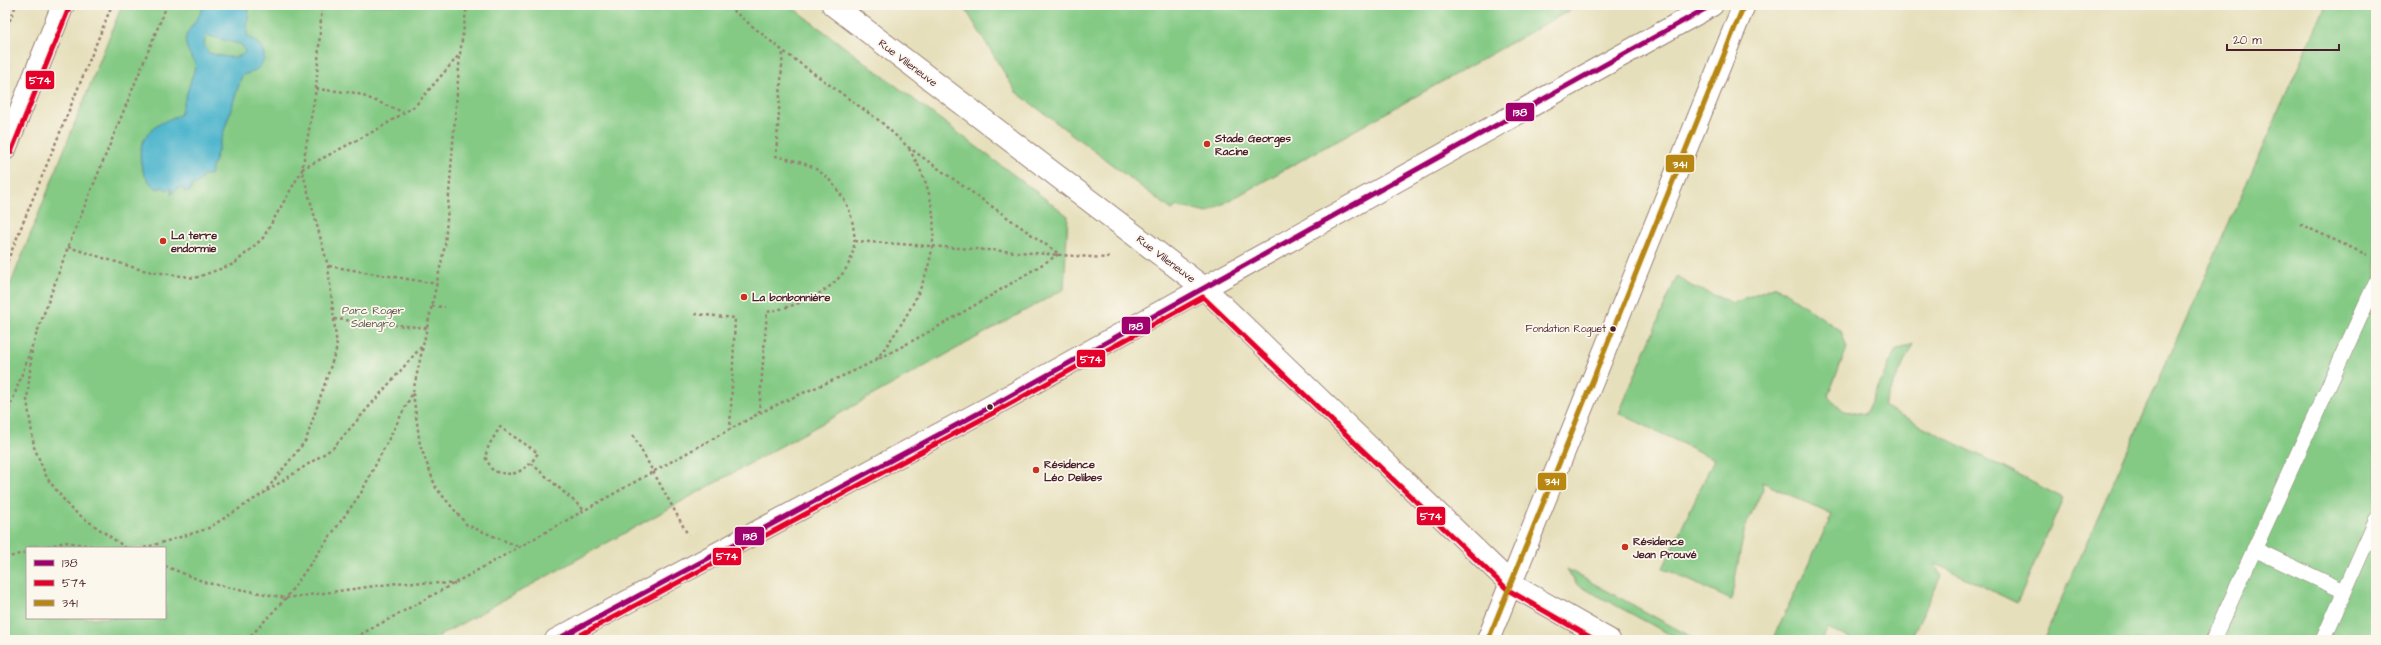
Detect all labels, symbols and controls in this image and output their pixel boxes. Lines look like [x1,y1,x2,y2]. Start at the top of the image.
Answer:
scale bar [2227,26,2339,52]
text: 20 m [2233,32,2262,49]
street label: Rue Villeneuve [875,36,941,90]
line badge: 574 [25,70,55,90]
text: 574 [29,73,52,88]
line badge: 138 [1505,102,1535,122]
text: 138 [1513,105,1528,120]
place label: Stade Georges Racine [1214,131,1292,159]
marker: Stade Georges Racine [1202,139,1212,149]
line badge: 341 [1665,154,1695,173]
text: 341 [1672,157,1688,172]
place label: La terre endormie [170,228,217,256]
street label: Rue Villeneuve [1133,232,1199,286]
marker: La terre endormie [158,236,168,246]
place label: La bonbonnière [752,290,831,305]
marker: La bonbonnière [739,292,749,302]
park label: Parc Roger Salengro [342,303,404,332]
line badge: 138 [1121,316,1151,335]
text: 138 [1129,319,1144,334]
place label: Fondation Roguet [1526,322,1606,337]
marker: Fondation Roguet [1608,324,1618,334]
line badge: 574 [1076,349,1106,368]
text: 574 [1080,352,1103,367]
unlabelled marker [985,402,995,412]
place label: Résidence Léo Delibes [1044,457,1103,485]
marker: Résidence Léo Delibes [1031,465,1041,475]
line badge: 341 [1537,472,1567,491]
text: 341 [1544,474,1560,489]
line badge: 574 [1416,506,1446,526]
text: 574 [1420,509,1443,524]
line badge: 138 [734,526,765,546]
text: 138 [743,529,758,544]
place label: Résidence Jean Prouvé [1632,534,1697,562]
marker: Résidence Jean Prouvé [1620,542,1630,552]
legend [26,547,166,619]
line badge: 574 [712,547,742,566]
text: 574 [716,549,739,564]
text: 138 [62,555,78,572]
text: 574 [62,575,86,592]
text: 341 [62,595,78,612]

